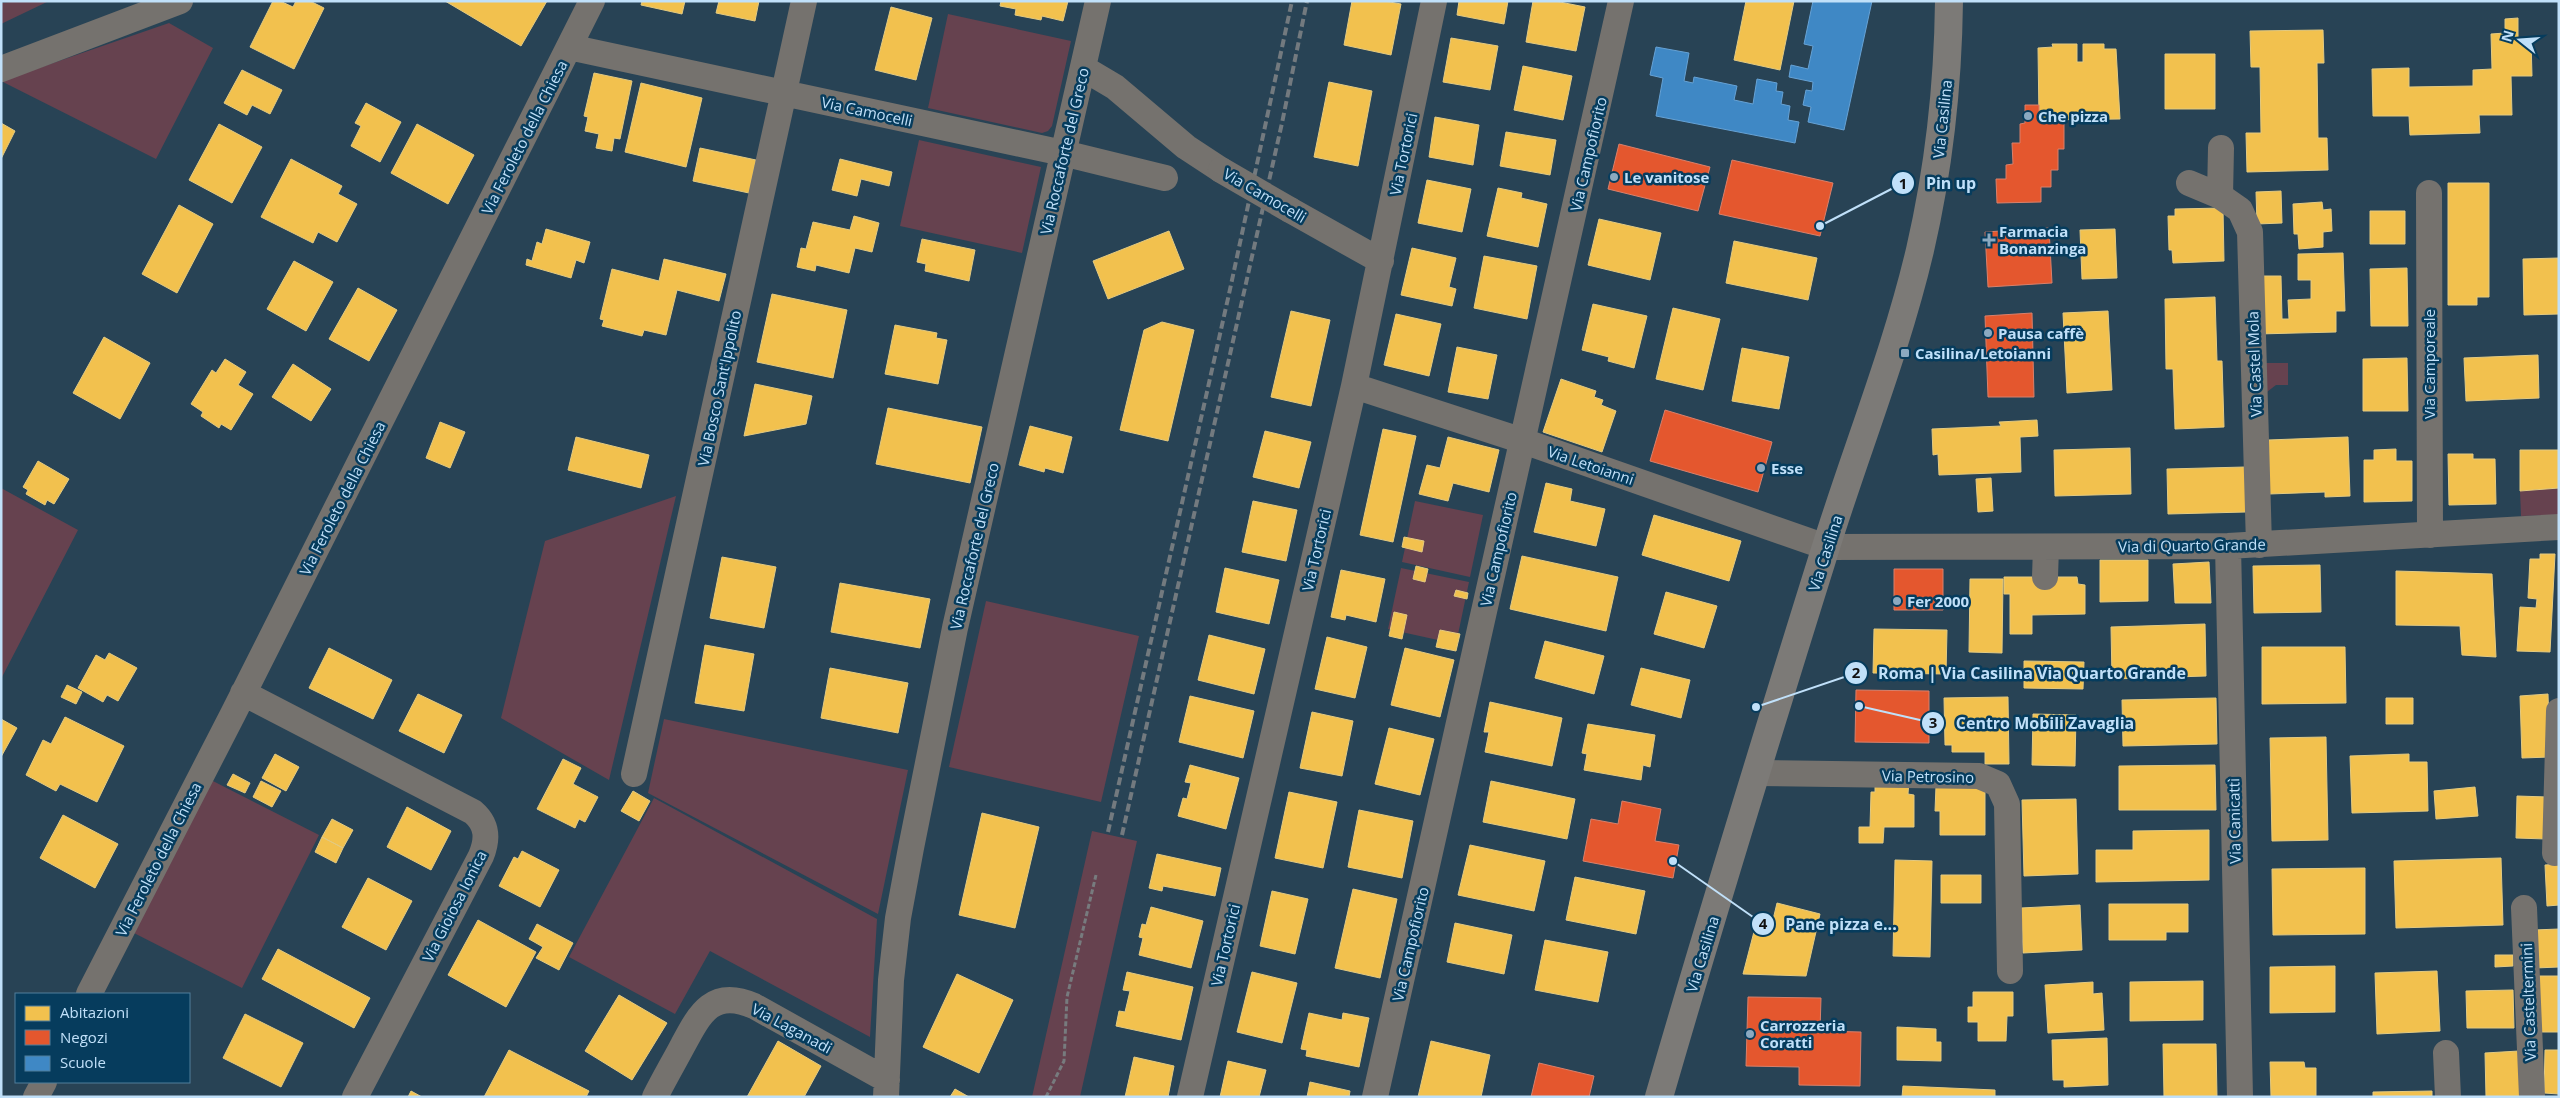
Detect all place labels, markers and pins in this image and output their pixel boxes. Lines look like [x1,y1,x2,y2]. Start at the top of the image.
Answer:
place label: Che pizza [2038,106,2108,126]
marker: Che pizza [2022,110,2034,122]
place label: Le vanitose [1624,167,1710,187]
callout: Pin up [1891,168,1986,199]
marker: Le vanitose [1608,171,1620,183]
place label: Farmacia Bonanzinga [1999,221,2086,258]
marker: Farmacia Bonanzinga [1983,234,1995,246]
place label: Pausa caffè [1998,323,2084,343]
marker: Pausa caffè [1982,327,1994,339]
place label: Casilina/Letoianni [1915,343,2051,363]
marker: Casilina/Letoianni [1899,347,1911,359]
place label: Esse [1771,458,1803,478]
marker: Esse [1755,462,1767,474]
place label: Fer 2000 [1907,591,1970,611]
marker: Fer 2000 [1891,595,1903,607]
callout: Roma | Via Casilina Via Quarto Grande [1843,658,2196,689]
callout: Centro Mobili Zavaglia [1920,708,2144,739]
callout: Pane pizza e... [1751,909,1907,940]
place label: Carrozzeria Coratti [1760,1015,1845,1052]
marker: Carrozzeria Coratti [1744,1028,1756,1040]

